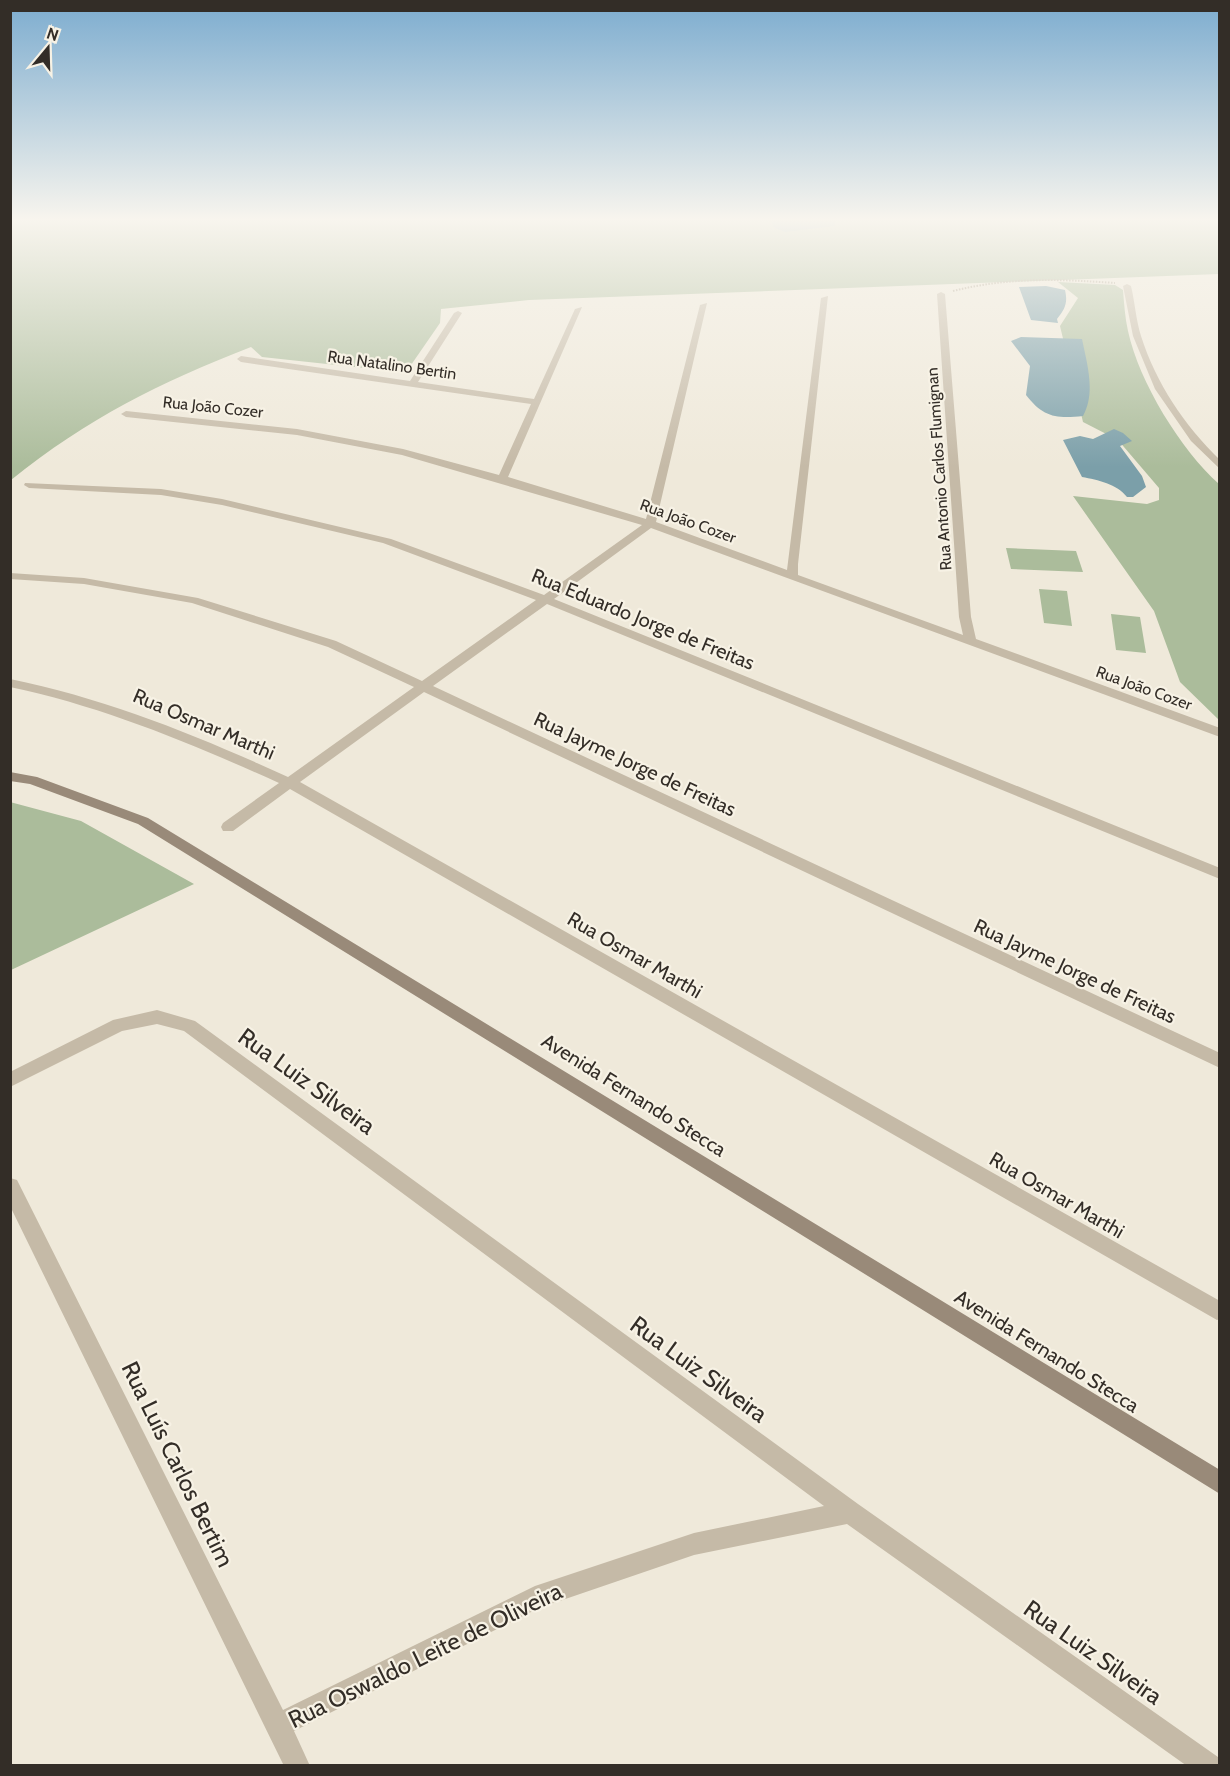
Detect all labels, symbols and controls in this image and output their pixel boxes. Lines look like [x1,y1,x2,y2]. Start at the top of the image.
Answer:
north arrow [18,18,78,78]
text: N [44,23,61,45]
street label: Rua Natalino Bertin [326,347,458,383]
street label: Rua Antonio Carlos Flumignan [922,367,956,571]
street label: Rua João Cozer [162,392,265,422]
street label: Rua João Cozer [637,495,739,547]
street label: Rua Eduardo Jorge de Freitas [528,563,758,675]
street label: Rua João Cozer [1093,662,1195,714]
street label: Rua Osmar Marthi [129,683,279,765]
street label: Rua Jayme Jorge de Freitas [530,707,740,821]
street label: Rua Osmar Marthi [563,907,707,1003]
street label: Rua Jayme Jorge de Freitas [970,914,1180,1028]
street label: Rua Luiz Silveira [233,1022,382,1141]
street label: Avenida Fernando Stecca [537,1028,731,1162]
street label: Rua Osmar Marthi [985,1147,1129,1243]
street label: Avenida Fernando Stecca [950,1284,1144,1418]
street label: Rua Luiz Silveira [625,1310,774,1429]
street label: Rua Luís Carlos Bertim [116,1357,240,1571]
street label: Rua Oswaldo Leite de Oliveira [283,1576,567,1734]
street label: Rua Luiz Silveira [1018,1594,1168,1711]

